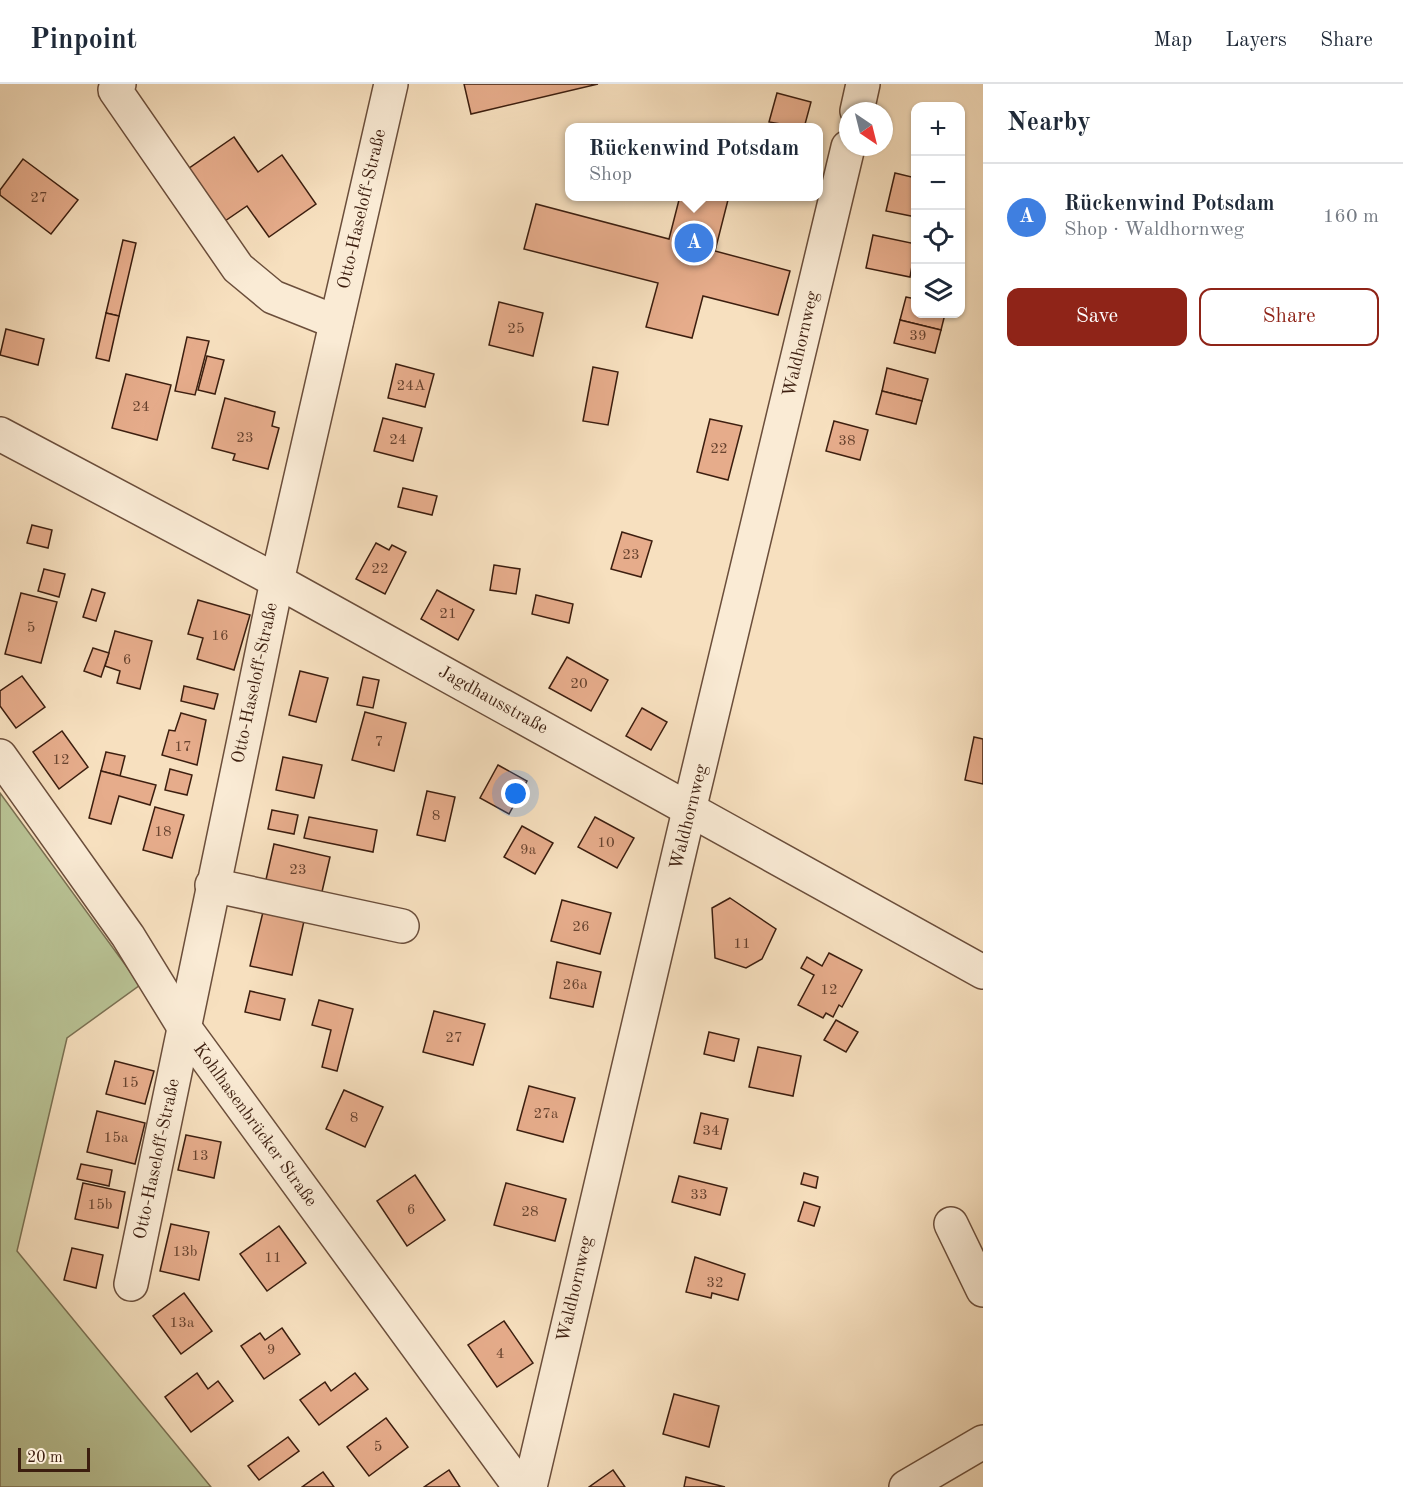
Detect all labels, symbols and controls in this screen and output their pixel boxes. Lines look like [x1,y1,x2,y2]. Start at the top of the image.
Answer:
text: Pinpoint [30,27,137,55]
text: Map [1153,30,1192,51]
text: Layers [1225,30,1287,51]
text: Share [1320,30,1373,51]
north arrow [839,102,893,156]
map controls [911,102,965,318]
button: + [911,102,965,156]
text: Nearby [1007,110,1091,136]
popup [565,123,823,201]
street label: Otto-Haseloff-Straße [335,127,389,291]
text: Rückenwind Potsdam [589,138,799,160]
button: − [911,156,965,210]
text: Shop [589,165,632,185]
house number: 27 [30,191,48,206]
text: Rückenwind Potsdam [1064,193,1275,215]
text: A [1019,207,1034,227]
text: 160 m [1323,207,1379,227]
button: locate [911,210,965,264]
pin: A [674,220,714,266]
text: Shop · Waldhornweg [1064,220,1244,240]
button: layers [911,264,965,318]
button: Save [1007,288,1187,346]
button: Share [1199,288,1379,346]
street label: Waldhornweg [780,289,822,399]
house number: 25 [507,322,525,337]
house number: 39 [909,329,927,344]
house number: 24A [397,379,426,394]
house number: 24 [132,400,150,415]
house number: 23 [236,431,254,446]
house number: 24 [389,433,407,448]
house number: 38 [838,434,856,449]
house number: 22 [710,442,728,457]
house number: 23 [622,548,640,563]
house number: 22 [371,562,389,577]
street label: Otto-Haseloff-Straße [229,601,281,765]
house number: 21 [439,607,457,622]
house number: 5 [27,621,35,636]
house number: 16 [211,629,229,644]
house number: 6 [123,653,131,668]
street label: Jagdhausstraße [435,663,551,737]
house number: 20 [570,677,588,692]
house number: 7 [375,735,383,750]
house number: 17 [174,740,192,755]
house number: 12 [52,753,70,768]
street label: Waldhornweg [667,762,711,872]
your location [501,779,530,808]
house number: 8 [432,809,440,824]
house number: 18 [154,825,172,840]
house number: 10 [597,836,615,851]
house number: 9a [520,843,537,858]
house number: 23 [289,863,307,878]
house number: 26 [572,920,590,935]
house number: 11 [733,937,751,952]
house number: 26a [563,978,588,993]
house number: 12 [820,983,838,998]
house number: 27 [445,1031,463,1046]
street label: Kohlhasenbrücker Straße [190,1040,320,1210]
house number: 15 [121,1076,139,1091]
street label: Otto-Haseloff-Straße [131,1077,183,1241]
house number: 27a [534,1107,559,1122]
house number: 8 [350,1111,358,1126]
house number: 34 [702,1124,720,1139]
house number: 15a [104,1131,129,1146]
house number: 13 [191,1149,209,1164]
house number: 33 [690,1188,708,1203]
house number: 15b [87,1198,113,1213]
house number: 6 [407,1203,415,1218]
house number: 28 [521,1205,539,1220]
street label: Waldhornweg [554,1234,596,1344]
house number: 13b [172,1245,198,1260]
house number: 11 [264,1251,282,1266]
house number: 32 [706,1276,724,1291]
house number: 13a [170,1316,195,1331]
house number: 9 [267,1343,275,1358]
house number: 4 [496,1347,504,1362]
house number: 5 [374,1440,382,1455]
scale bar [18,1445,90,1472]
text: 20 m [27,1450,63,1466]

